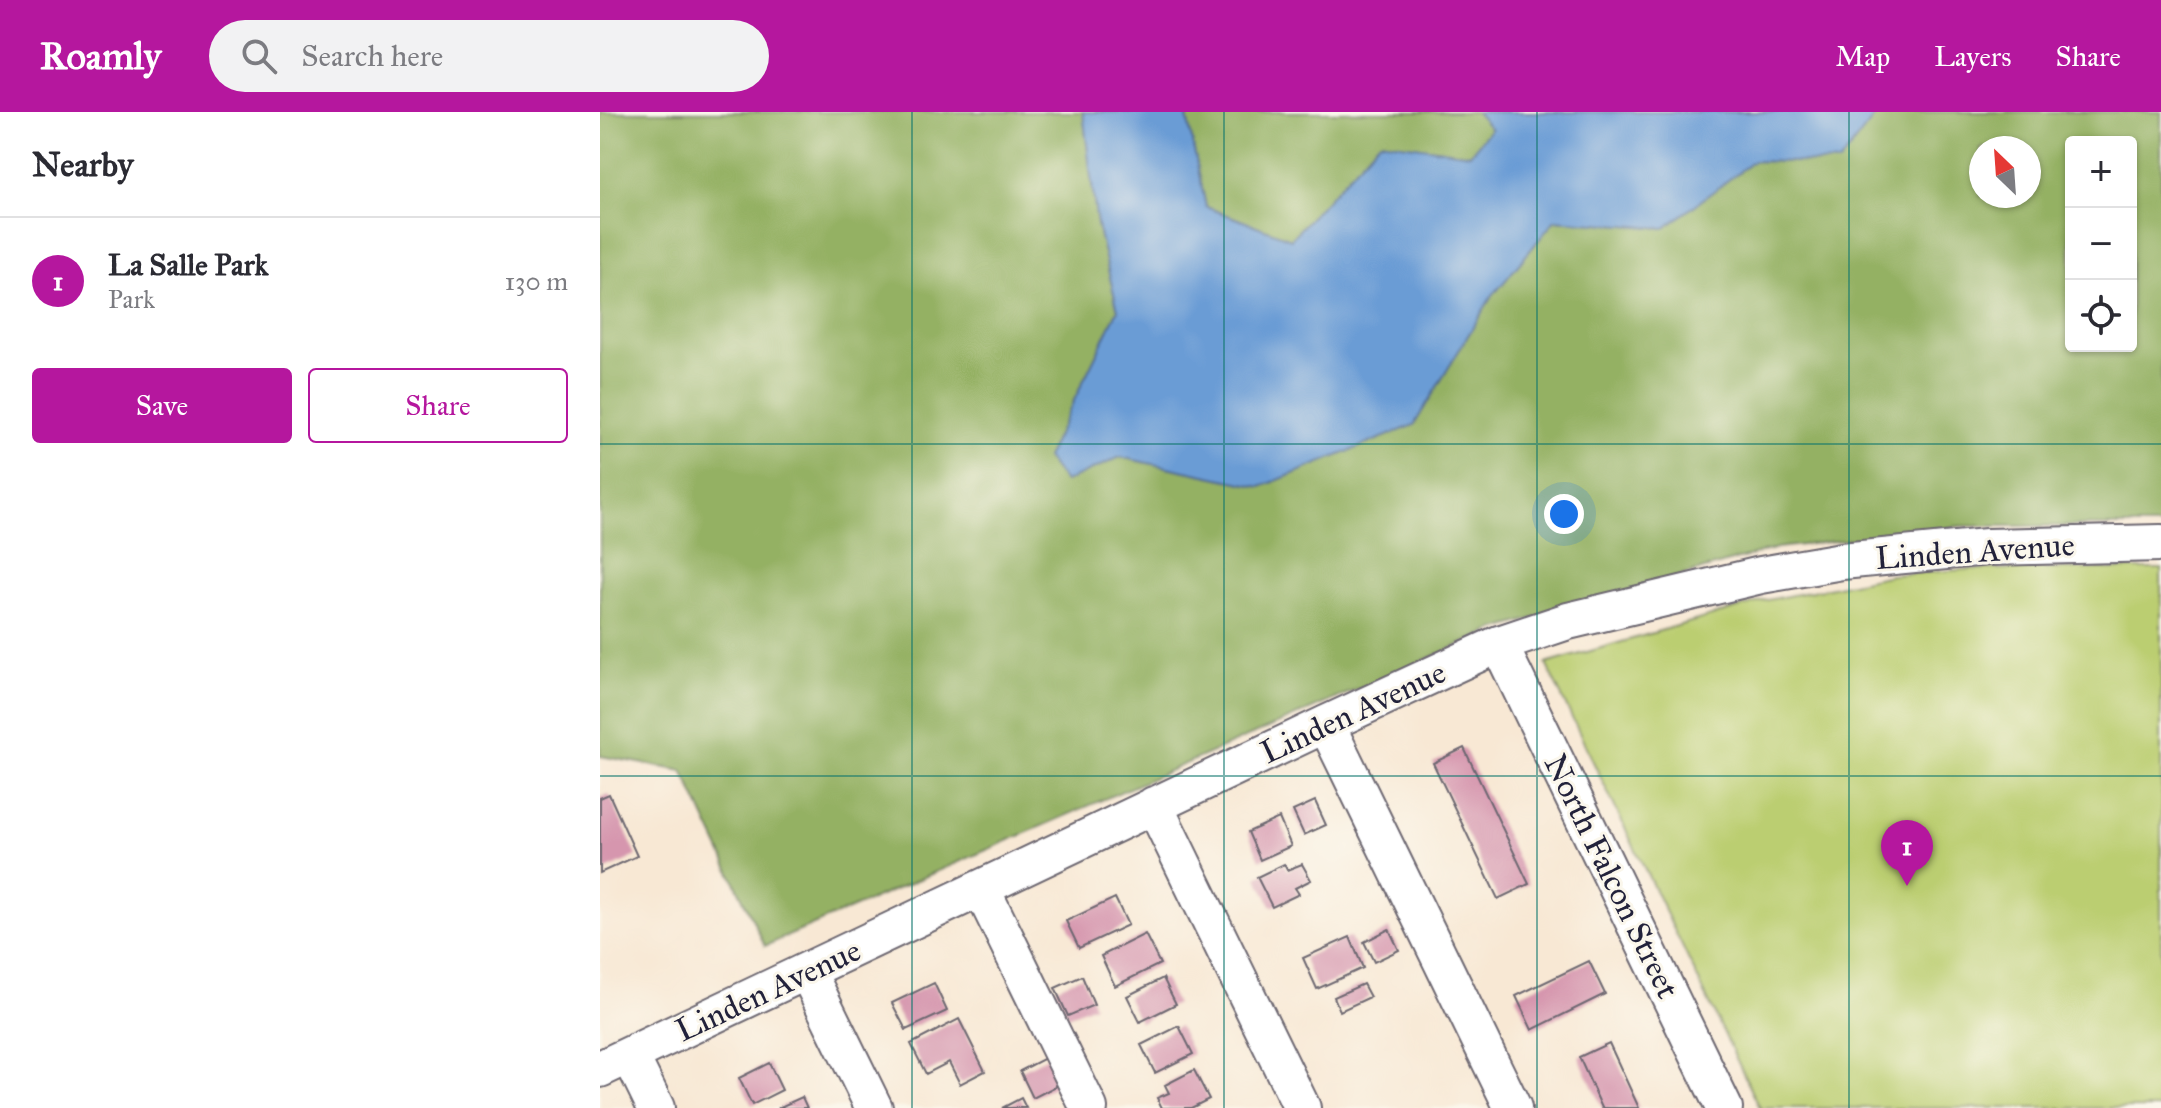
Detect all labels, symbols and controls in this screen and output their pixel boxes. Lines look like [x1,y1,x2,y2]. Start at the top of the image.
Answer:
search box [209,20,769,92]
text: Roamly [40,33,161,79]
icon: search [237,34,281,78]
text: Search here [301,38,443,74]
text: Map [1835,39,1890,74]
text: Layers [1934,39,2012,74]
text: Share [2056,39,2121,74]
north arrow [1969,136,2041,208]
map controls [2065,136,2137,352]
button: + [2065,136,2137,208]
text: Nearby [32,144,134,185]
button: − [2065,208,2137,280]
text: La Salle Park [108,247,269,283]
text: 1 [53,265,63,297]
text: 130 m [505,265,568,297]
button: locate [2065,280,2137,352]
text: Park [108,283,155,315]
button: Save [32,368,292,443]
button: Share [308,368,568,443]
your location [1544,494,1584,534]
street label: Linden Avenue [1874,525,2076,578]
street label: Linden Avenue [1255,653,1452,772]
street label: North Falcon Street [1536,748,1688,1005]
pin: 1 [1881,820,1933,886]
street label: Linden Avenue [670,931,867,1050]

